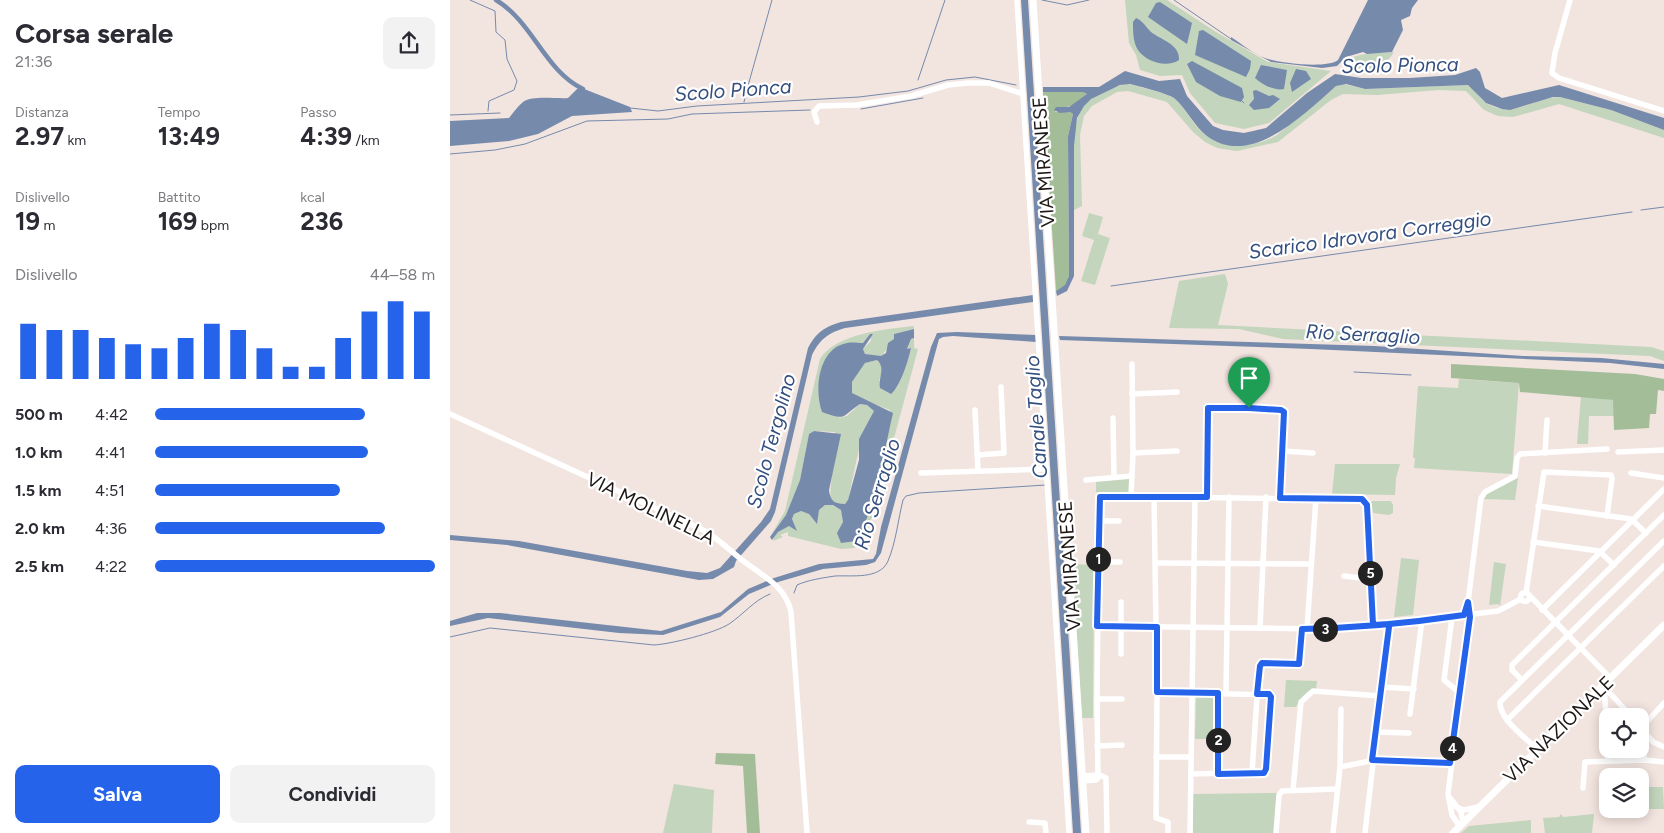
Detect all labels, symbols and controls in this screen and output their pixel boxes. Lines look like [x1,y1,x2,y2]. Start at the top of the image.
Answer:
text: Corsa serale [15,16,173,50]
button: share [383,17,435,69]
text: 21:36 [15,52,52,71]
water label: Scolo Pionca [1341,52,1459,78]
water label: Scolo Pionca [674,74,793,106]
street label: VIA MIRANESE [1027,96,1060,228]
text: Distanza [15,104,69,121]
text: Tempo [158,104,200,121]
text: Passo [300,104,337,121]
text: 2.97 [15,121,64,151]
text: 13:49 [158,121,220,151]
text: 4:39 [300,121,352,151]
text: km [64,132,86,149]
text: /km [352,132,380,149]
text: Dislivello [15,189,70,206]
text: Battito [158,189,201,206]
text: kcal [300,189,325,206]
text: 19 [15,206,40,236]
text: 169 [158,206,197,236]
text: 236 [300,206,343,236]
water label: Scarico Idrovora Correggio [1247,206,1493,264]
text: m [40,217,55,234]
text: bpm [197,217,229,234]
text: Dislivello [15,265,78,284]
text: 44–58 m [370,265,435,284]
water label: Rio Serraglio [1305,319,1421,349]
water label: Canale Taglio [1020,354,1052,479]
pin [1228,357,1270,408]
icon: arrive [1235,364,1263,392]
water label: Scolo Tergolino [741,371,801,511]
text: 500 m [15,405,63,424]
text: 4:42 [95,405,128,424]
water label: Rio Serraglio [849,435,905,552]
text: 1.0 km [15,443,62,462]
text: 4:41 [95,443,126,462]
street label: VIA MOLINELLA [583,467,719,550]
text: 1.5 km [15,481,61,500]
text: 4:51 [95,481,125,500]
street label: VIA MIRANESE [1053,500,1086,632]
text: 2.0 km [15,519,65,538]
text: 4:36 [95,519,127,538]
pin: 1 [1086,546,1110,572]
text: 1 [1096,551,1101,568]
text: 2.5 km [15,557,64,576]
text: 4:22 [95,557,127,576]
pin: 5 [1358,560,1382,586]
text: 5 [1366,565,1375,582]
pin: 3 [1312,616,1338,642]
text: 3 [1322,621,1329,638]
street label: VIA NAZIONALE [1498,671,1618,788]
map controls [1599,708,1649,818]
button: locate [1599,708,1649,758]
pin: 2 [1206,728,1230,752]
text: 2 [1214,732,1223,749]
pin: 4 [1440,736,1464,760]
text: 4 [1448,740,1457,757]
button: Salva [15,765,220,823]
button: Condividi [230,765,435,823]
button: layers [1599,768,1649,818]

